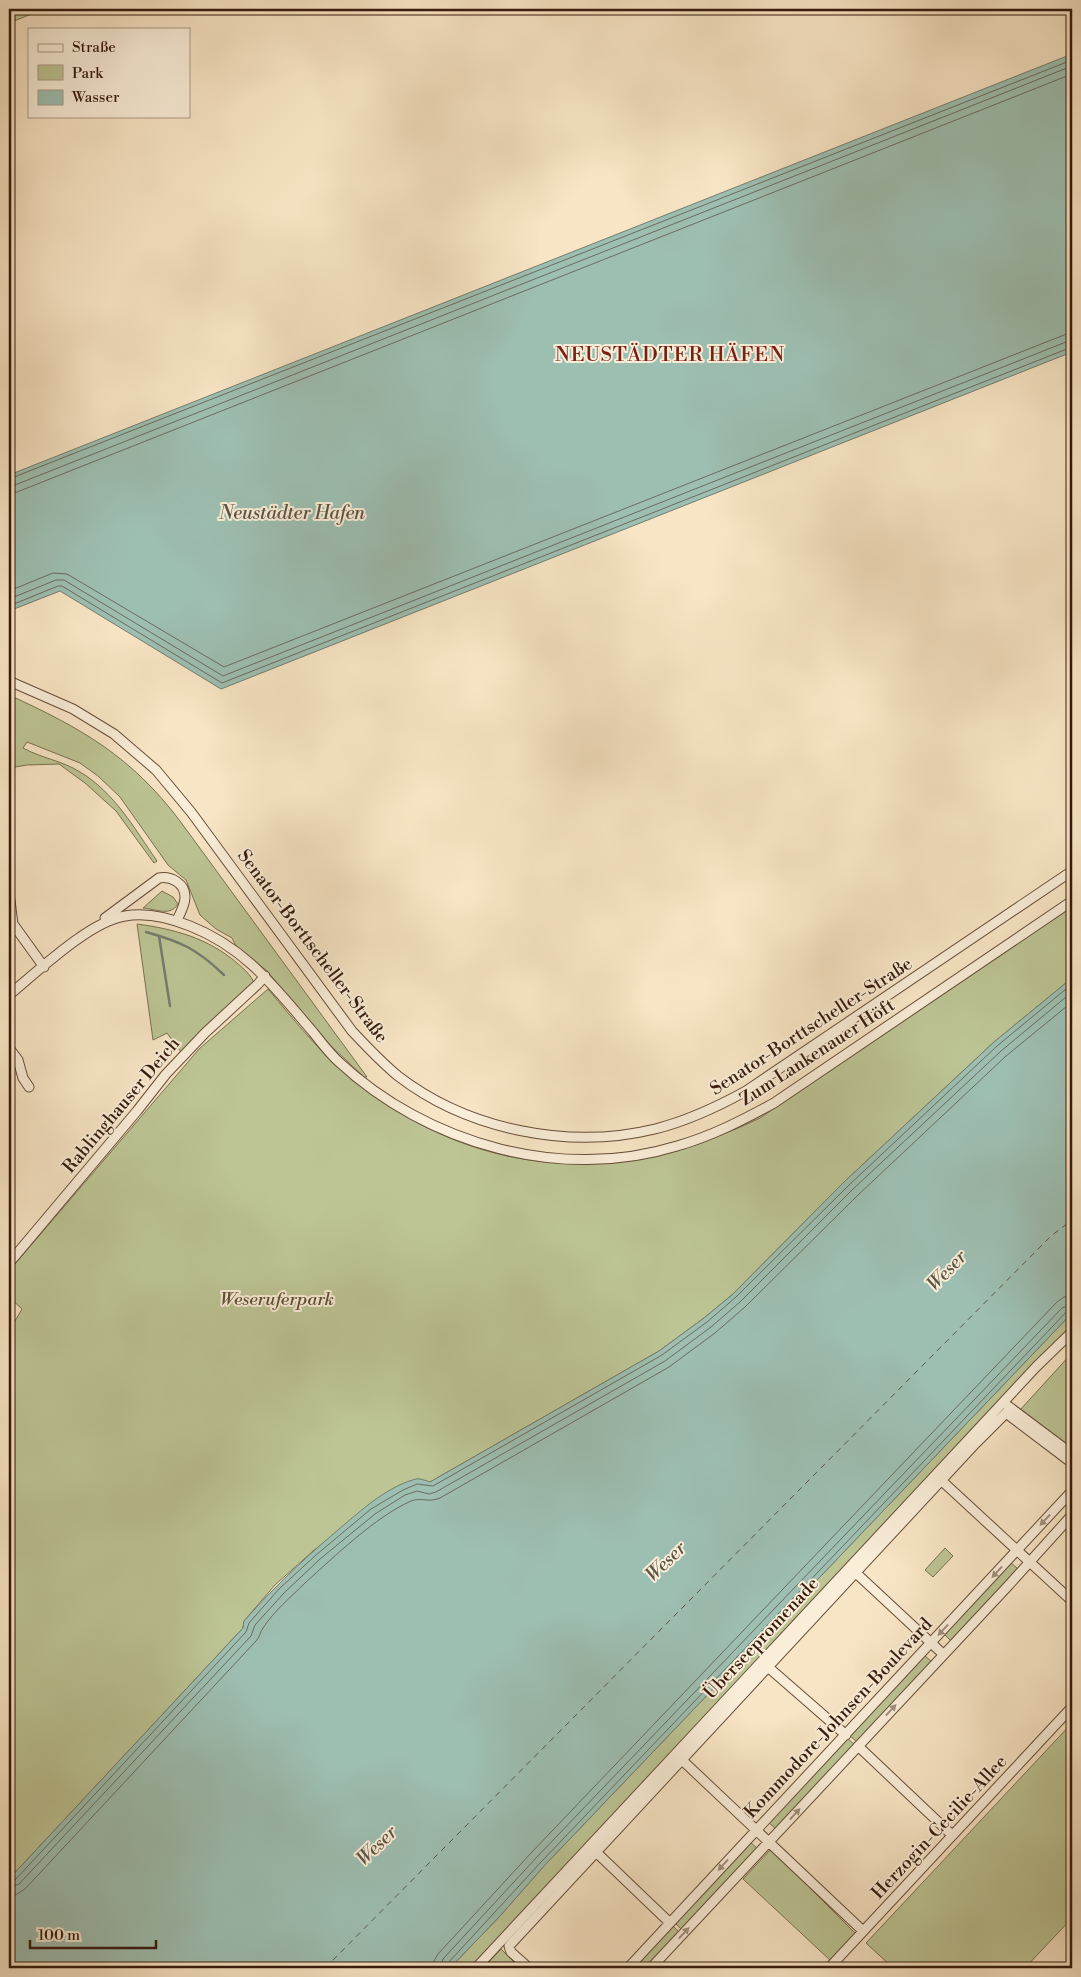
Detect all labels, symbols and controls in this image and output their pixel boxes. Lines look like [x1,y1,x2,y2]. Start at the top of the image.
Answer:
legend [28,28,190,118]
text: Straße [72,38,116,57]
text: Park [72,64,104,83]
text: Wasser [71,88,120,107]
district label: NEUSTÄDTER HÄFEN [555,342,785,368]
water label: Neustädter Hafen [218,501,365,525]
street label: Senator-Borttscheller-Straße [232,845,393,1048]
street label: Senator-Borttscheller-Straße [706,952,917,1100]
street label: Zum Lankenauer Höft [736,993,900,1111]
street label: Rablinghauser Deich [58,1032,185,1178]
water label: Weser [922,1245,973,1296]
park label: Weseruferpark [220,1288,334,1311]
one-way arrow [1039,1514,1051,1526]
water label: Weser [640,1536,692,1587]
one-way arrow [991,1566,1003,1578]
street label: Überseepromenade [699,1573,824,1704]
street label: Kommodore-Johnsen-Boulevard [739,1613,938,1823]
one-way arrow [937,1624,949,1636]
one-way arrow [885,1705,897,1717]
street label: Herzogin-Cecilie-Allee [867,1751,1012,1904]
one-way arrow [789,1808,801,1820]
water label: Weser [351,1820,403,1871]
one-way arrow [717,1859,729,1871]
scale bar [30,1917,156,1949]
text: 100 m [38,1926,80,1945]
one-way arrow [678,1927,690,1939]

